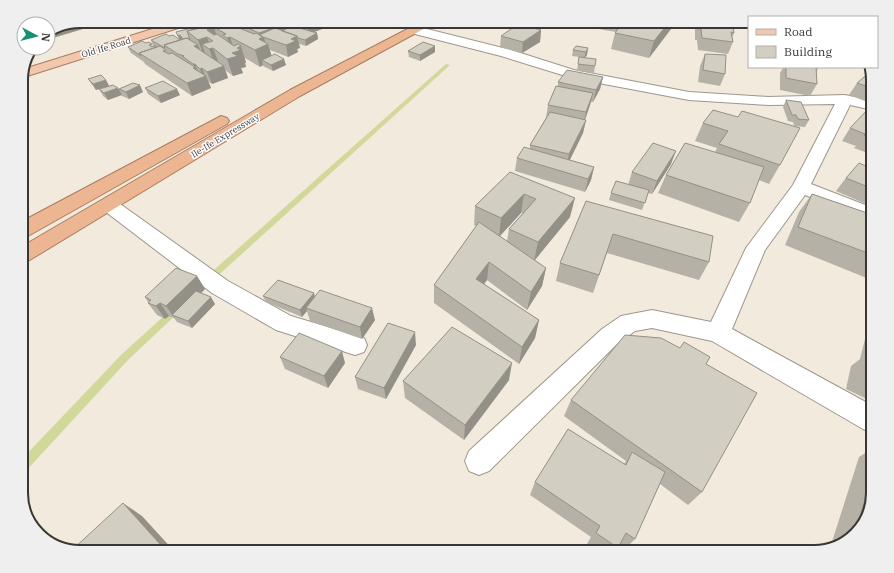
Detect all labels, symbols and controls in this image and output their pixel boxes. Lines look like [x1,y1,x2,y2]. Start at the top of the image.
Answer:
north arrow [16,16,56,56]
legend [748,16,878,68]
text: Road [784,24,813,39]
text: N [38,32,53,43]
street label: Old Ife Road [80,34,133,60]
text: Building [784,44,832,59]
street label: Ile-Ife Expressway [189,110,261,160]

